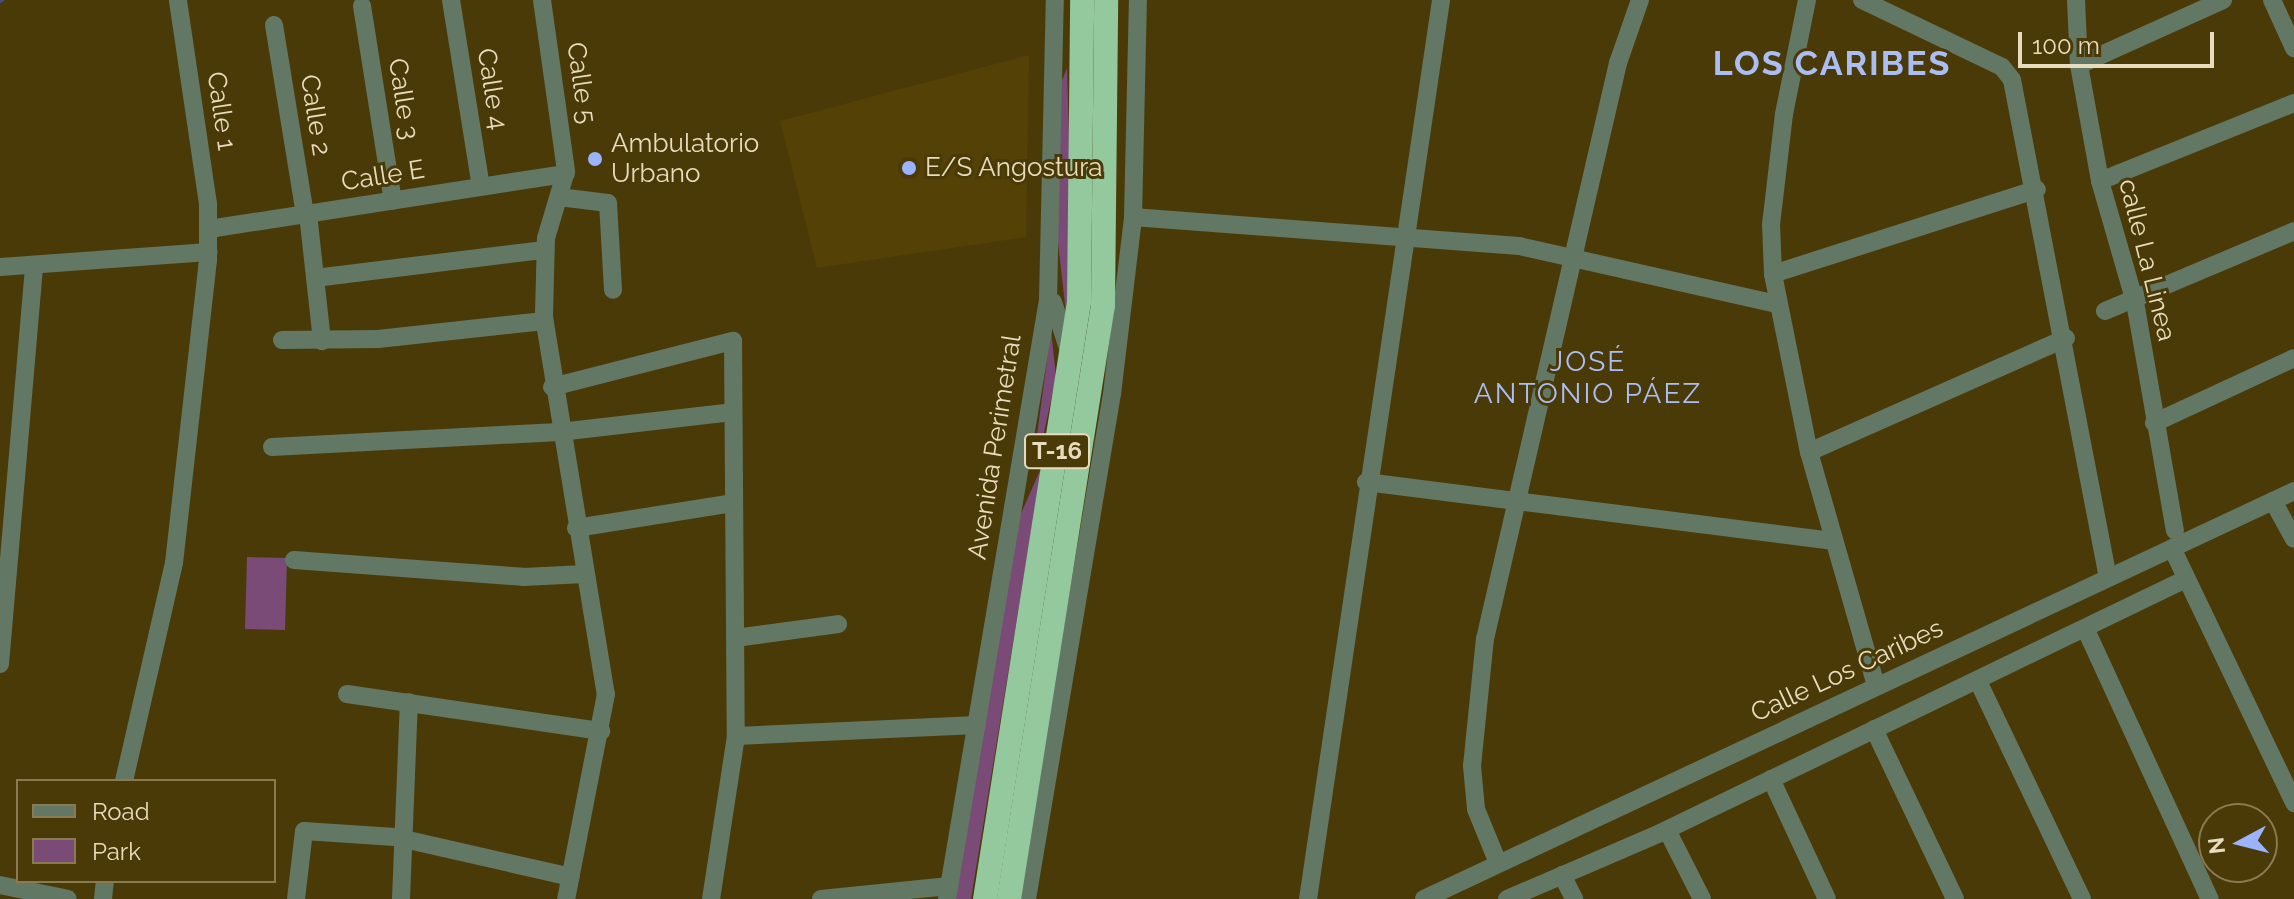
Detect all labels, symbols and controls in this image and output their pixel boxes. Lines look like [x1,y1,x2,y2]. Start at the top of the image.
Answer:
scale bar [2022,16,2218,66]
text: 100 m [2032,31,2100,60]
street label: Calle 5 [560,40,602,126]
district label: LOS CARIBES [1713,44,1951,84]
street label: Calle 4 [470,46,514,132]
street label: Calle 3 [381,56,425,142]
street label: Calle 1 [200,70,242,152]
street label: Calle 2 [293,72,337,158]
place label: Ambulatorio Urbano [611,128,759,190]
marker: Ambulatorio Urbano [586,150,604,168]
place label: E/S Angostura [925,152,1103,184]
street label: Calle E [339,154,427,198]
marker: E/S Angostura [900,159,918,177]
street label: calle La Linea [2112,176,2182,344]
street label: Avenida Perimetral [962,332,1028,562]
district label: JOSÉ ANTONIO PÁEZ [1474,345,1702,411]
road number: T-16 [1023,431,1091,471]
street label: Calle Los Caribes [1746,613,1948,729]
legend [16,779,276,883]
text: Road [92,797,150,826]
north arrow [2198,803,2278,883]
text: N [2202,836,2230,856]
text: Park [92,837,141,866]

